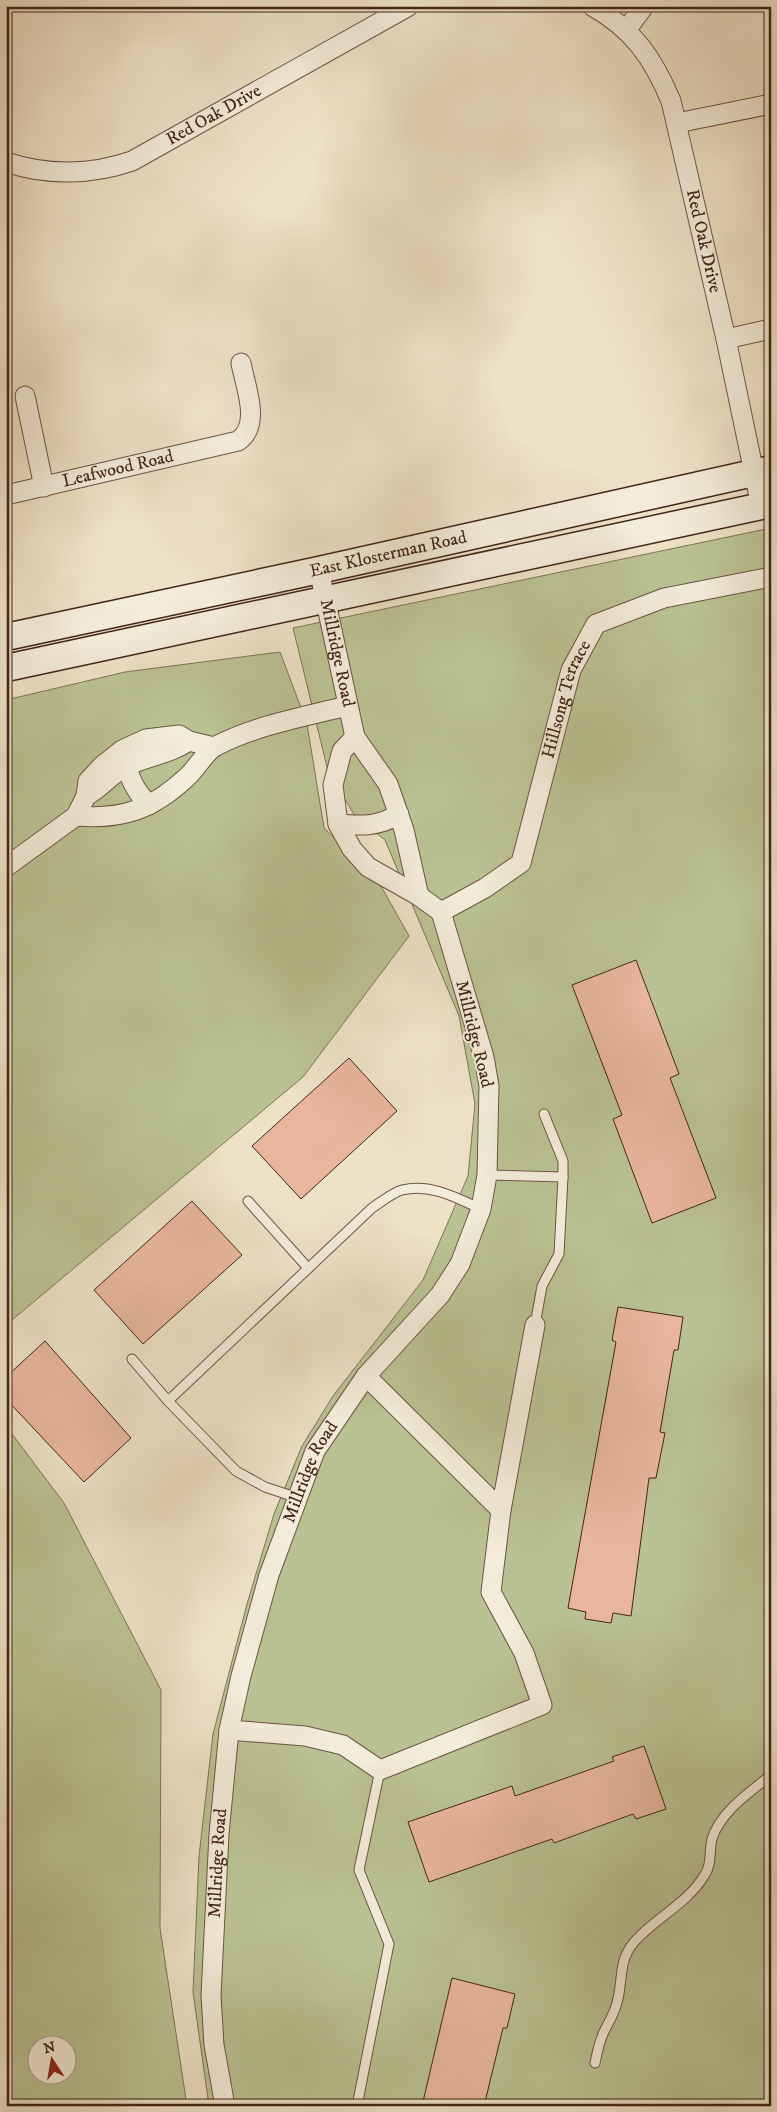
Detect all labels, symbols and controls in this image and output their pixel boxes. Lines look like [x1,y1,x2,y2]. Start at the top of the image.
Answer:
street label: Red Oak Drive [162,80,265,151]
street label: Red Oak Drive [681,187,726,295]
street label: Leafwood Road [60,445,176,492]
street label: East Klosterman Road [308,526,469,583]
street label: Millridge Road [315,597,359,709]
street label: Hillsong Terrace [538,636,596,761]
street label: Millridge Road [450,978,498,1090]
street label: Millridge Road [278,1417,343,1526]
street label: Millridge Road [204,1808,232,1919]
north arrow [28,2034,78,2084]
text: N [42,2038,57,2058]

